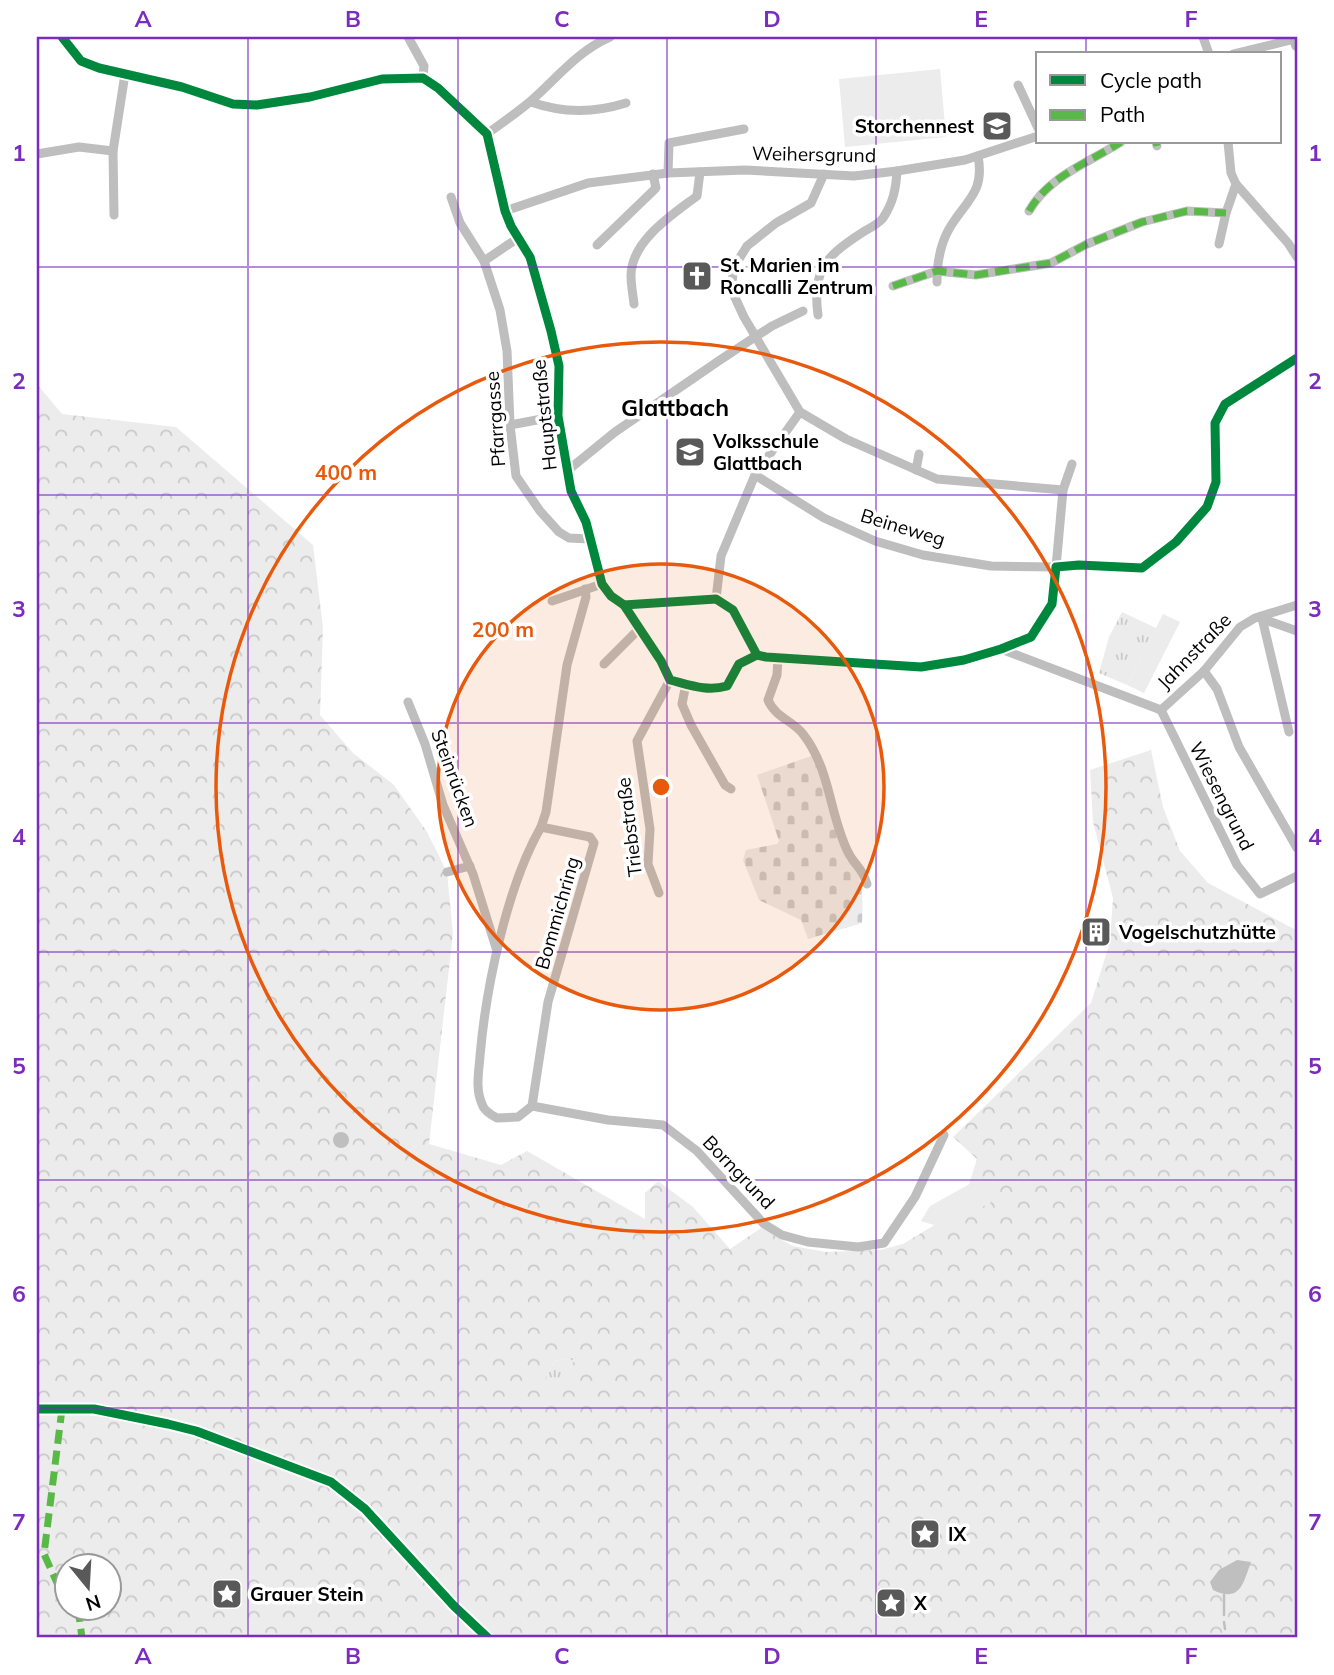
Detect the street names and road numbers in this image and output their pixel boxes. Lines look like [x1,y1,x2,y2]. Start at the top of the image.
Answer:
street label: Weihersgrund [752,141,876,167]
street label: Hauptstraße [526,358,562,472]
street label: Pfarrgasse [480,370,510,468]
street label: Beineweg [858,503,948,551]
street label: Jahnstraße [1152,608,1236,694]
street label: Steinrücken [426,726,484,830]
street label: Wiesengrund [1184,738,1260,854]
street label: Triebstraße [611,776,647,878]
street label: Bommichring [529,854,585,972]
street label: Borngrund [698,1130,780,1214]

